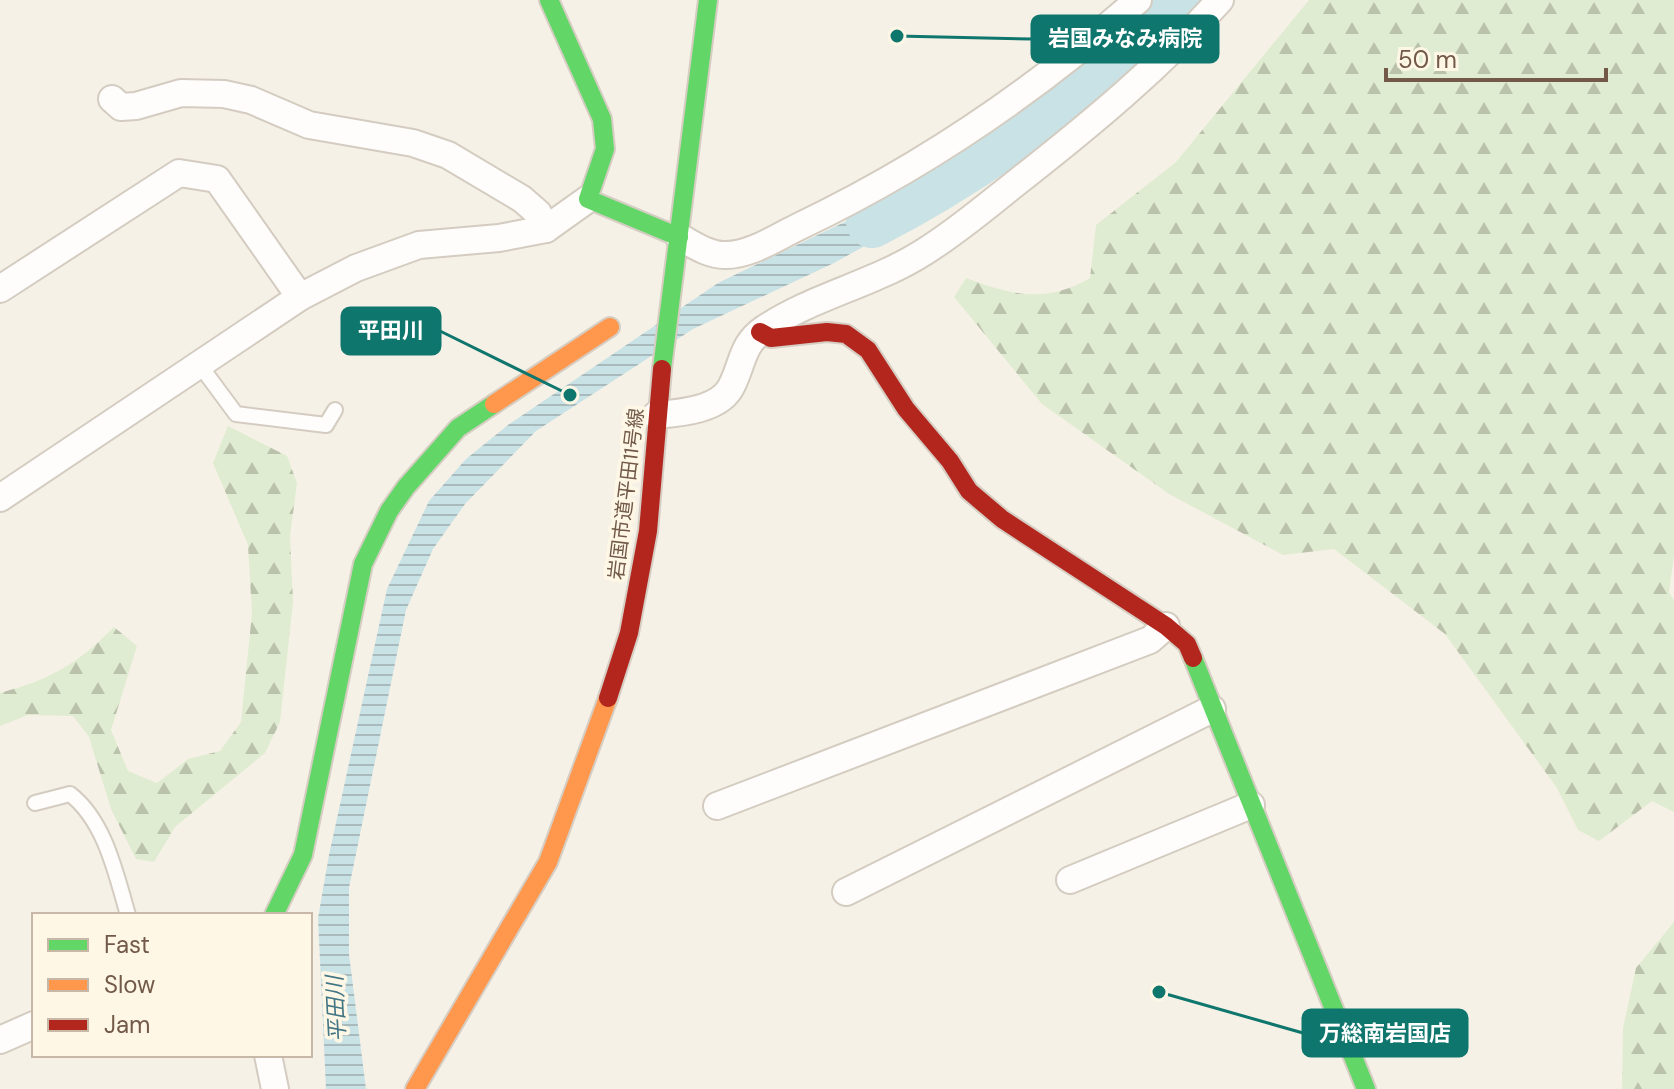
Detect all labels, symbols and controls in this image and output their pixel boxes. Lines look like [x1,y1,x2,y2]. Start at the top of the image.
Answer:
callout: 岩国みなみ病院 [1032,16,1218,62]
text: 岩国みなみ病院 [1048,24,1202,53]
scale bar [1386,32,1606,82]
text: 50 m [1398,44,1457,75]
callout: 平田川 [342,308,440,354]
text: 平田川 [358,316,424,345]
street label: 岩国市道平田11号線 [603,407,649,581]
legend [32,913,312,1057]
text: Fast [104,929,150,960]
text: Slow [104,969,155,1000]
water label: 平田川 [320,973,352,1043]
text: Jam [104,1009,150,1040]
callout: 万総南岩国店 [1303,1010,1467,1056]
text: 万総南岩国店 [1319,1019,1451,1048]

